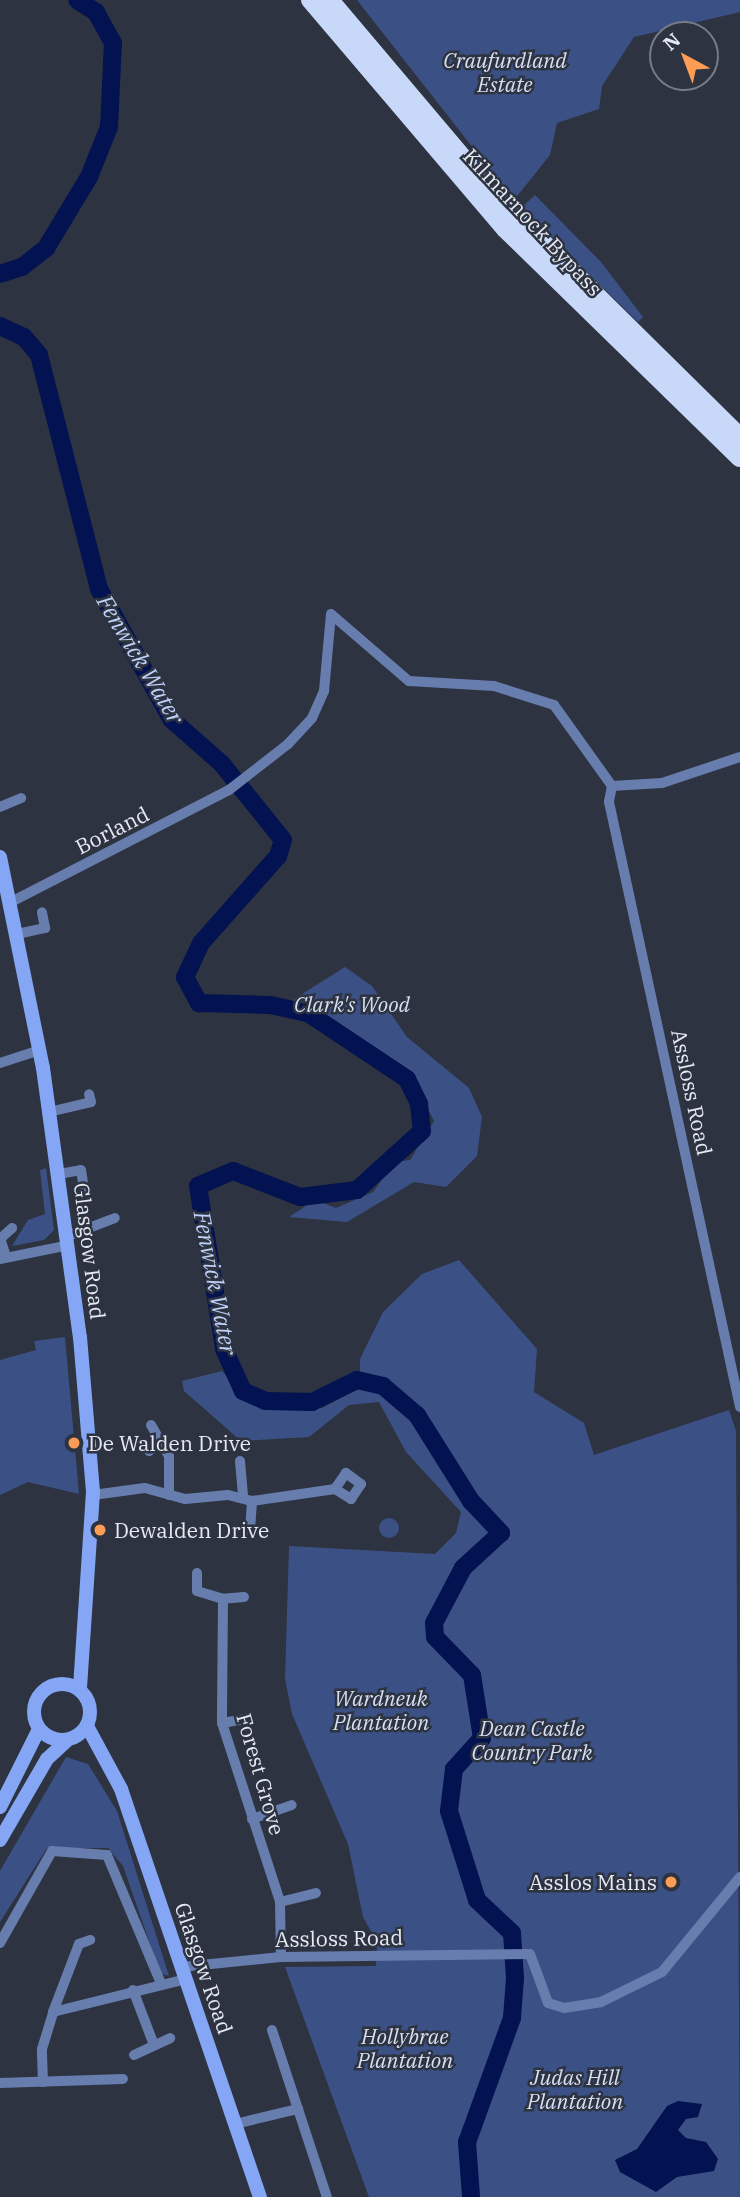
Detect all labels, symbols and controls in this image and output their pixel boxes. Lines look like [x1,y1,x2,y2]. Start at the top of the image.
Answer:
north arrow [649,21,719,91]
text: N [658,28,685,56]
park label: Craufurdland Estate [443,47,567,97]
street label: Kilmarnock Bypass [458,143,608,301]
water label: Fenwick Water [92,589,190,729]
street label: Borland [71,801,153,859]
park label: Clark's Wood [294,991,410,1017]
street label: Assloss Road [666,1027,718,1157]
street label: Glasgow Road [69,1181,111,1321]
water label: Fenwick Water [189,1209,243,1357]
place label: De Walden Drive [88,1430,251,1456]
marker: De Walden Drive [66,1435,82,1451]
place label: Dewalden Drive [114,1517,269,1543]
marker: Dewalden Drive [92,1522,108,1538]
park label: Wardneuk Plantation [333,1685,429,1735]
street label: Forest Grove [232,1710,290,1838]
park label: Dean Castle Country Park [471,1715,593,1765]
place label: Asslos Mains [529,1869,657,1895]
marker: Asslos Mains [663,1874,679,1890]
street label: Glasgow Road [170,1899,238,2037]
street label: Assloss Road [275,1924,403,1952]
park label: Hollybrae Plantation [357,2023,453,2073]
park label: Judas Hill Plantation [527,2064,623,2114]

